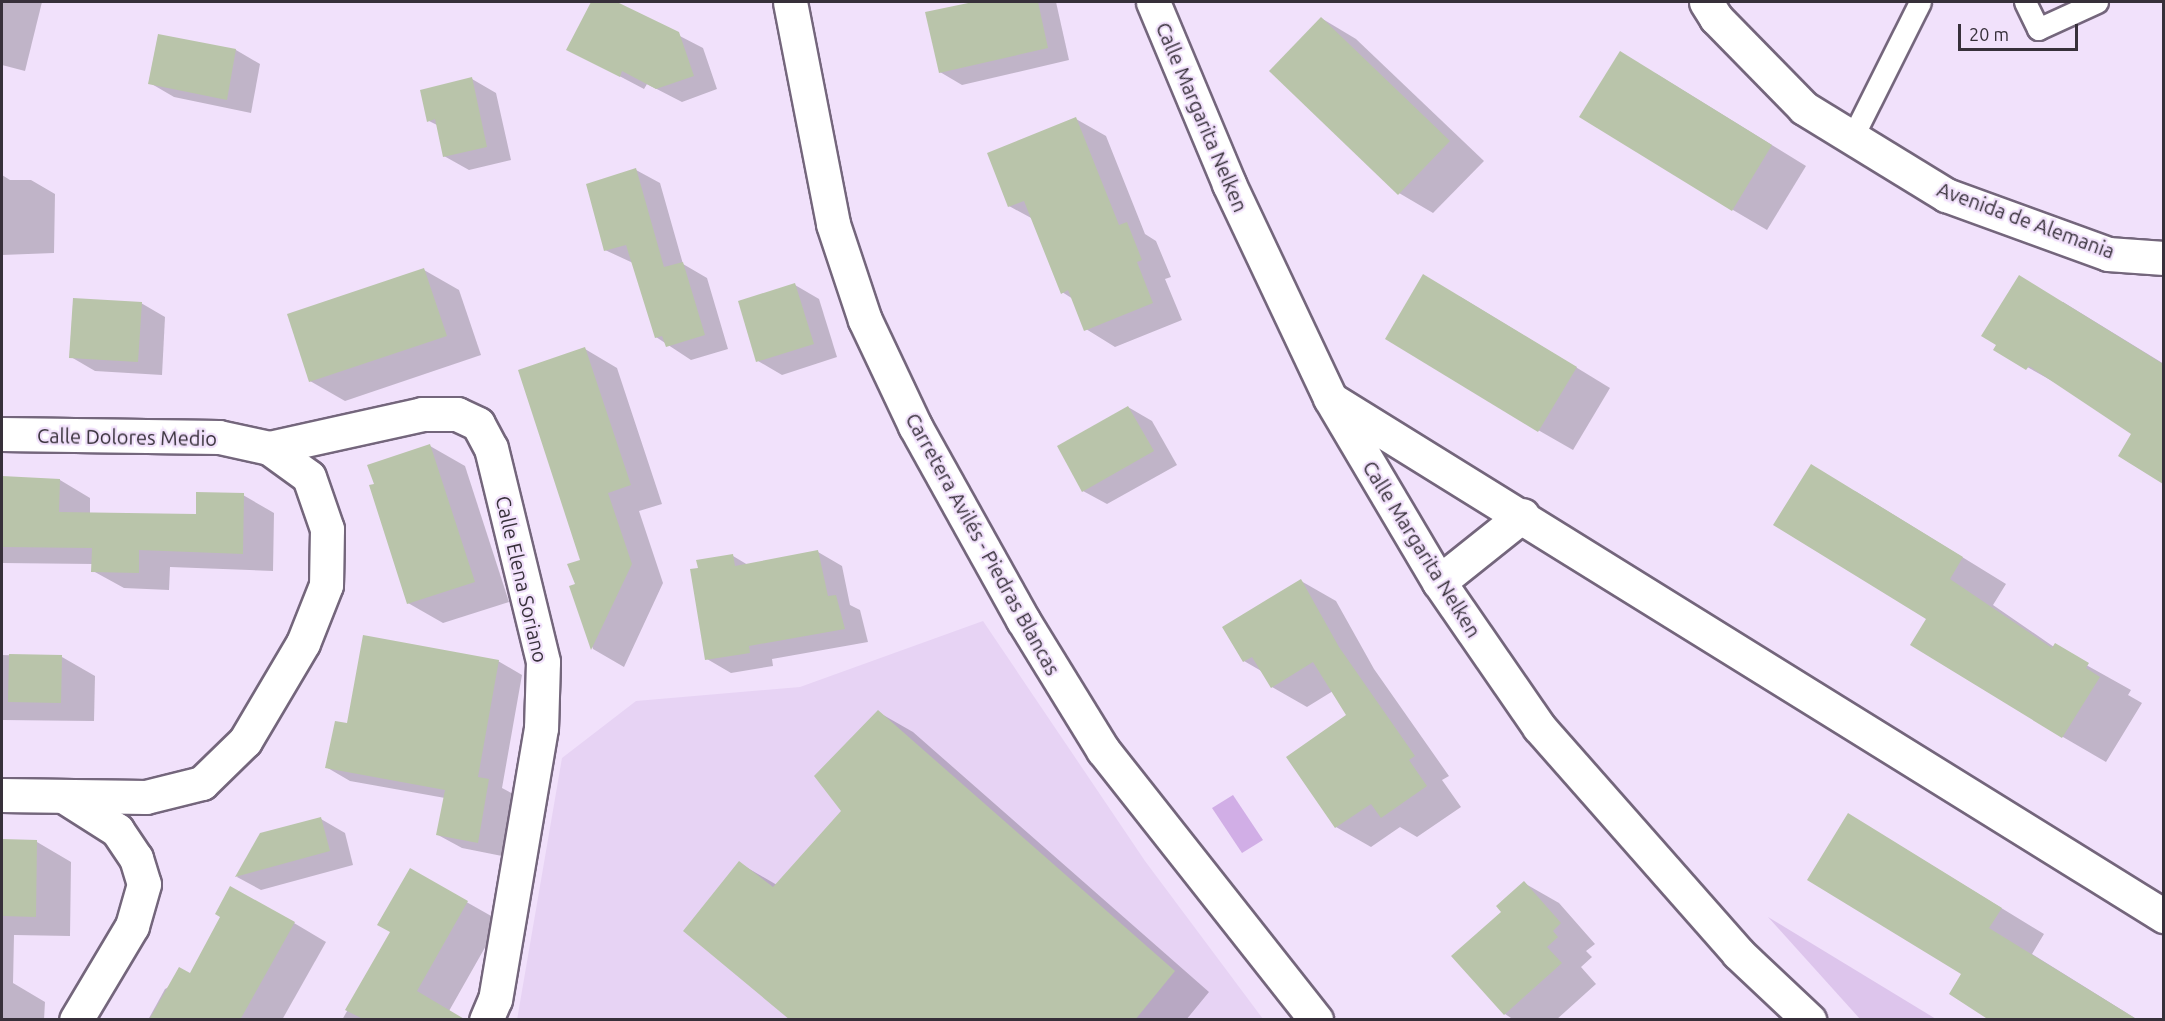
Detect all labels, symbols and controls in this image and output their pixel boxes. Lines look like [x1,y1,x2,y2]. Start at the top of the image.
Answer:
scale bar [1961,12,2081,50]
street label: Calle Margarita Nelken [1151,19,1253,215]
text: 20 m [1969,24,2009,44]
street label: Avenida de Alemania [1934,177,2118,263]
street label: Carretera Avilés - Piedras Blancas [901,409,1065,679]
street label: Calle Dolores Medio [37,423,217,451]
street label: Calle Margarita Nelken [1358,456,1486,642]
street label: Calle Elena Soriano [491,493,553,665]

